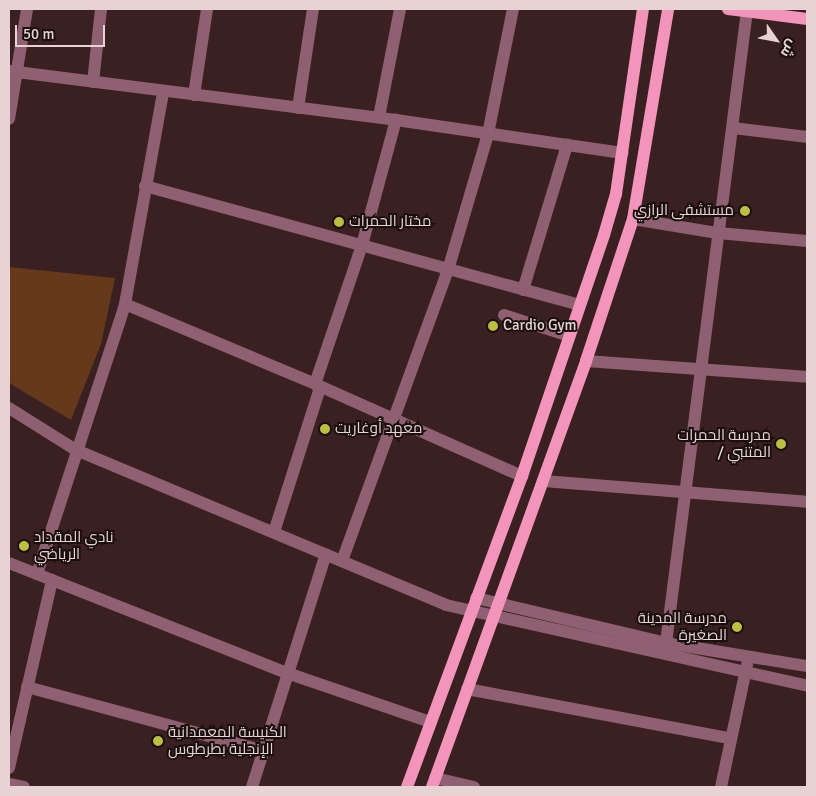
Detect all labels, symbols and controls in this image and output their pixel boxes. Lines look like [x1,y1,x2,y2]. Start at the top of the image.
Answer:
scale bar [18,15,108,47]
north arrow [751,15,801,65]
text: 50 m [23,25,54,43]
text: ش [777,36,801,61]
place label: مستشفى الرازي [634,202,734,220]
marker: مستشفى الرازي [738,204,752,218]
place label: مختار الحمرات [349,213,431,231]
marker: مختار الحمرات [333,216,345,228]
place label: Cardio Gym [503,317,577,335]
marker: Cardio Gym [487,320,499,332]
place label: معهد أوغاريت [335,420,422,438]
marker: معهد أوغاريت [319,423,331,435]
place label: مدرسة الحمرات / المتنبي [677,426,771,461]
marker: مدرسة الحمرات / المتنبي [775,438,787,450]
place label: نادي المقداد الرياضي [34,528,114,563]
marker: نادي المقداد الرياضي [18,540,30,552]
place label: مدرسة المدينة الصغيرة [638,609,727,644]
marker: مدرسة المدينة الصغيرة [731,621,743,633]
place label: الكنيسة المعمدانية الإنجلية بطرطوس [168,723,287,758]
marker: الكنيسة المعمدانية الإنجلية بطرطوس [152,735,164,747]

